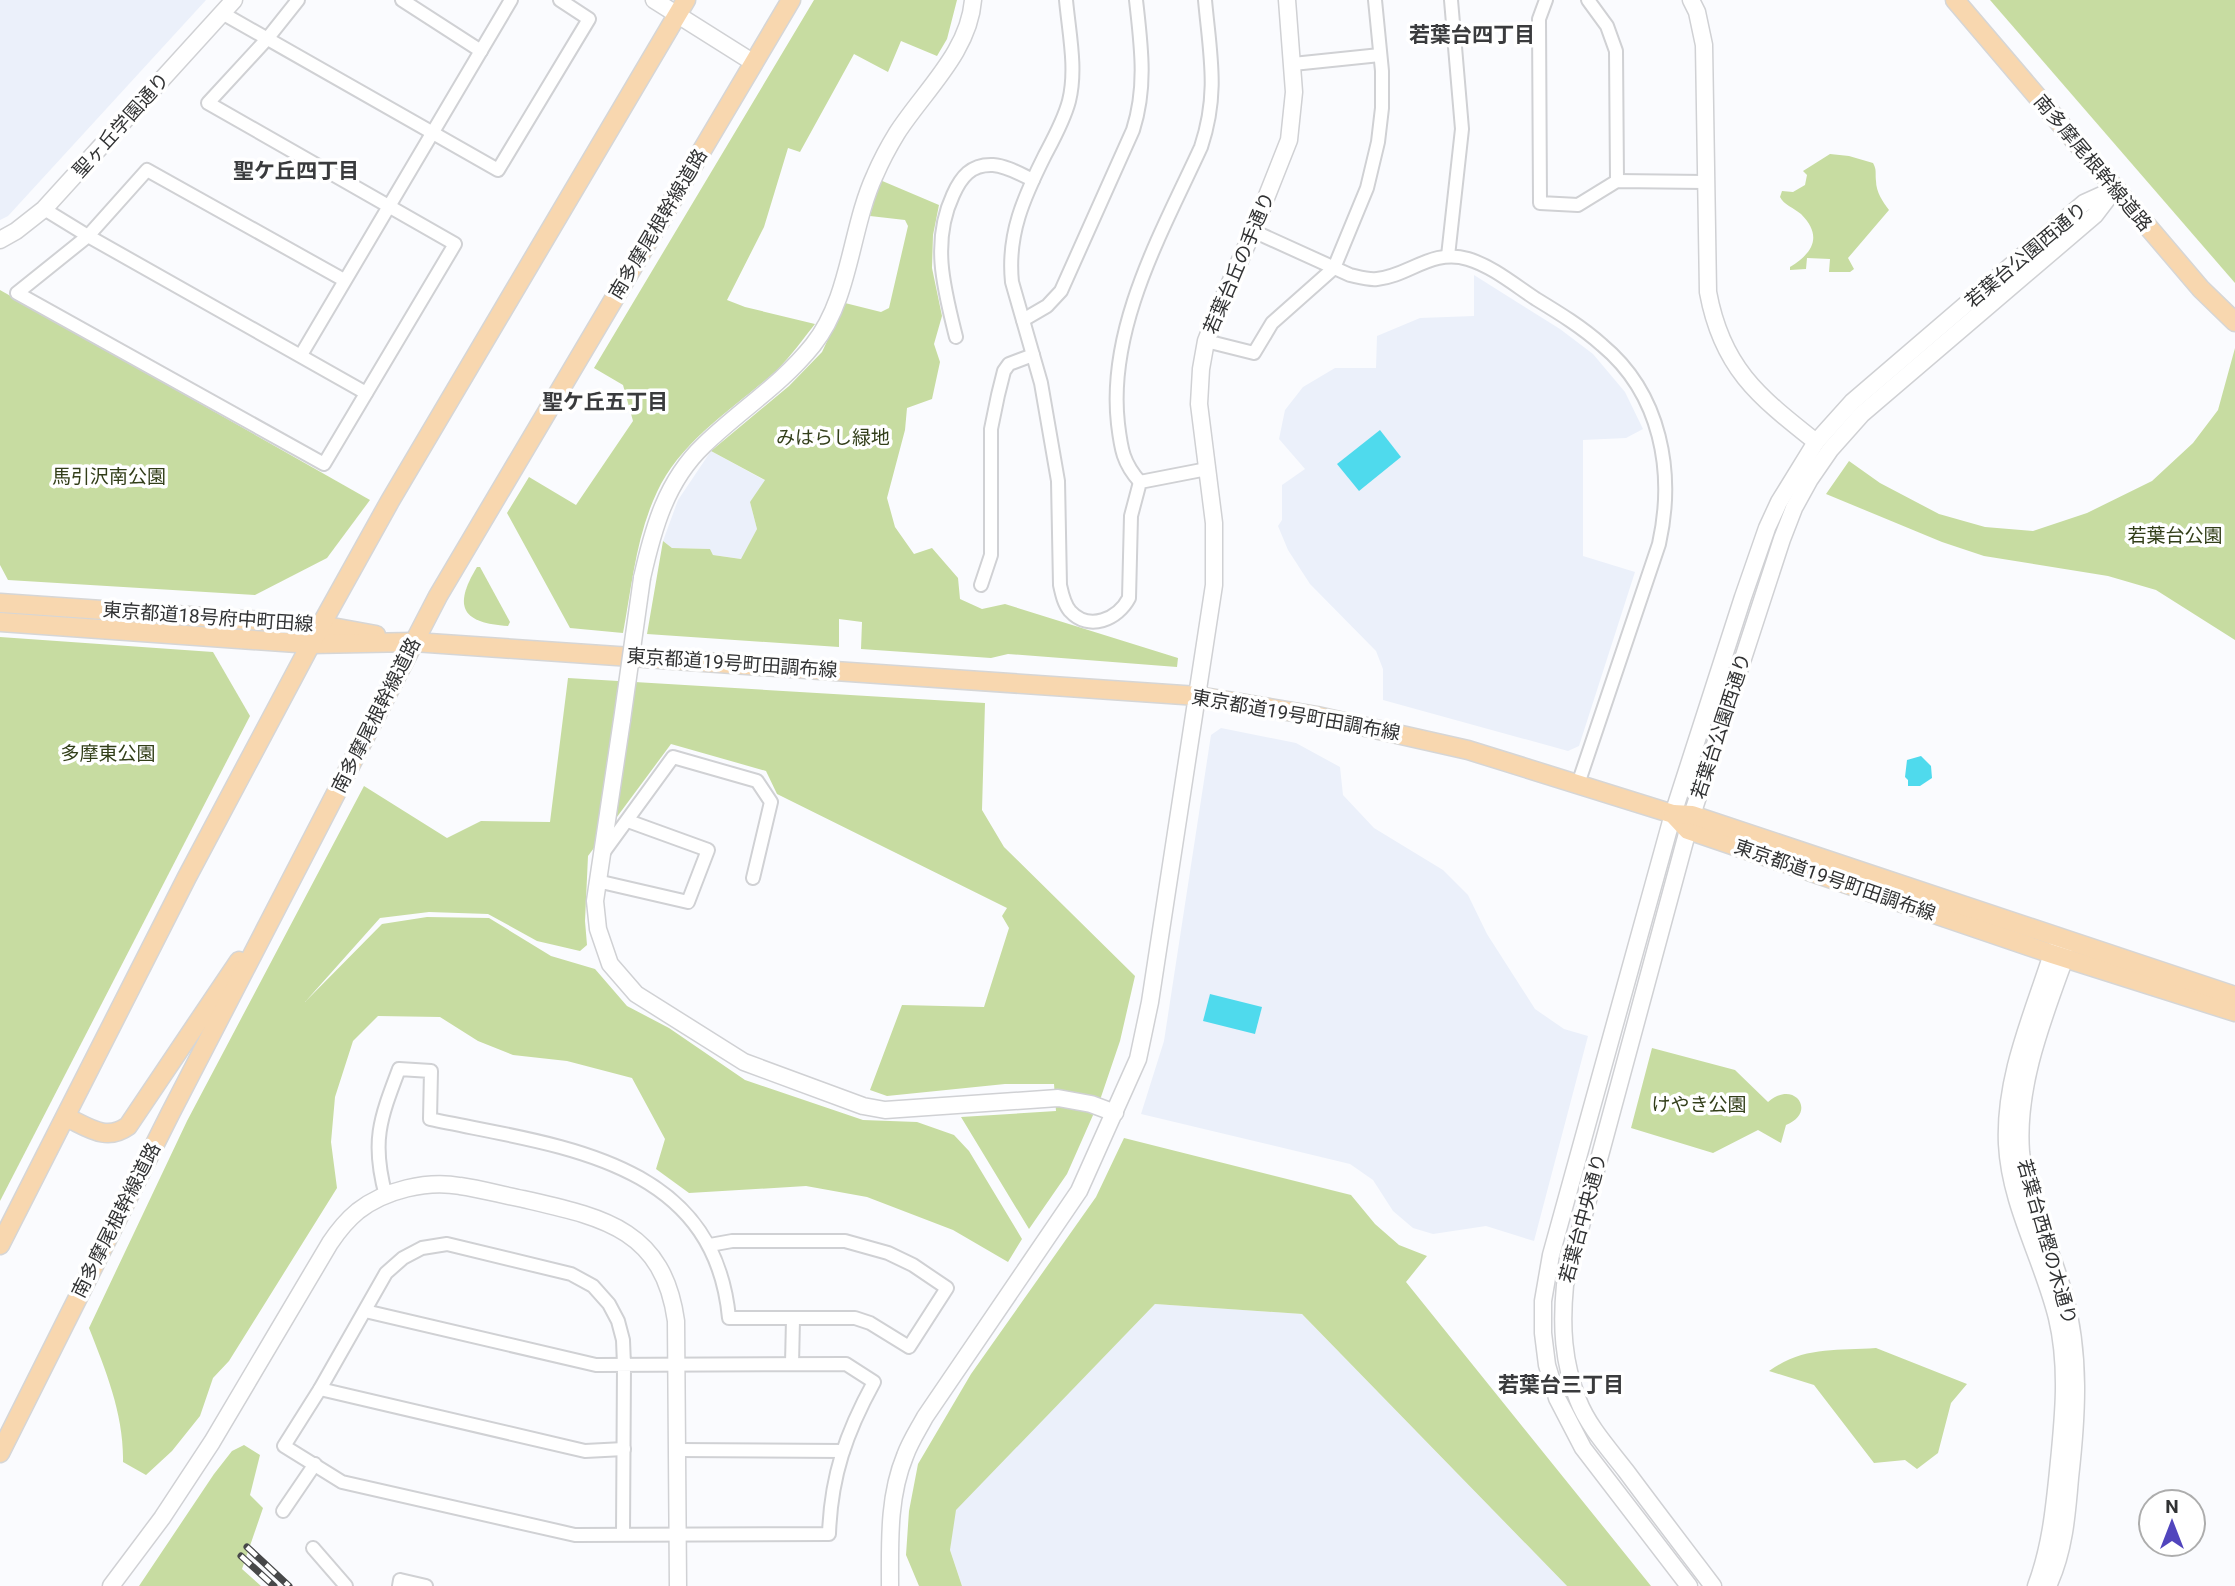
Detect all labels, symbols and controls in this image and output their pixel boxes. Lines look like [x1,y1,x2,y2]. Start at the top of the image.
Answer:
district label: 若葉台四丁目 [1409,23,1535,47]
street label: 聖ヶ丘学園通り [68,68,174,182]
street label: 南多摩尾根幹線道路 [2029,90,2157,236]
street label: 南多摩尾根幹線道路 [604,145,712,303]
district label: 聖ケ丘四丁目 [233,159,359,183]
street label: 若葉台丘の手通り [1199,189,1279,337]
street label: 若葉台公園西通り [1960,197,2092,313]
district label: 聖ケ丘五丁目 [542,390,668,414]
park label: みはらし緑地 [776,426,890,449]
park label: 馬引沢南公園 [52,465,166,488]
park label: 若葉台公園 [2127,524,2223,547]
street label: 東京都道18号府中町田線 [102,598,314,636]
street label: 南多摩尾根幹線道路 [327,634,425,796]
street label: 東京都道19号町田調布線 [626,644,838,682]
street label: 若葉台公園西通り [1687,650,1755,802]
street label: 東京都道19号町田調布線 [1190,685,1402,745]
park label: 多摩東公園 [60,742,156,765]
street label: 東京都道19号町田調布線 [1731,835,1939,925]
park label: けやき公園 [1651,1093,1747,1116]
street label: 南多摩尾根幹線道路 [67,1139,165,1301]
street label: 若葉台中央通り [1555,1151,1611,1285]
street label: 若葉台西樫の木通り [2012,1157,2082,1327]
district label: 若葉台三丁目 [1498,1373,1624,1397]
north arrow [2137,1488,2207,1558]
text: N [2165,1495,2179,1518]

